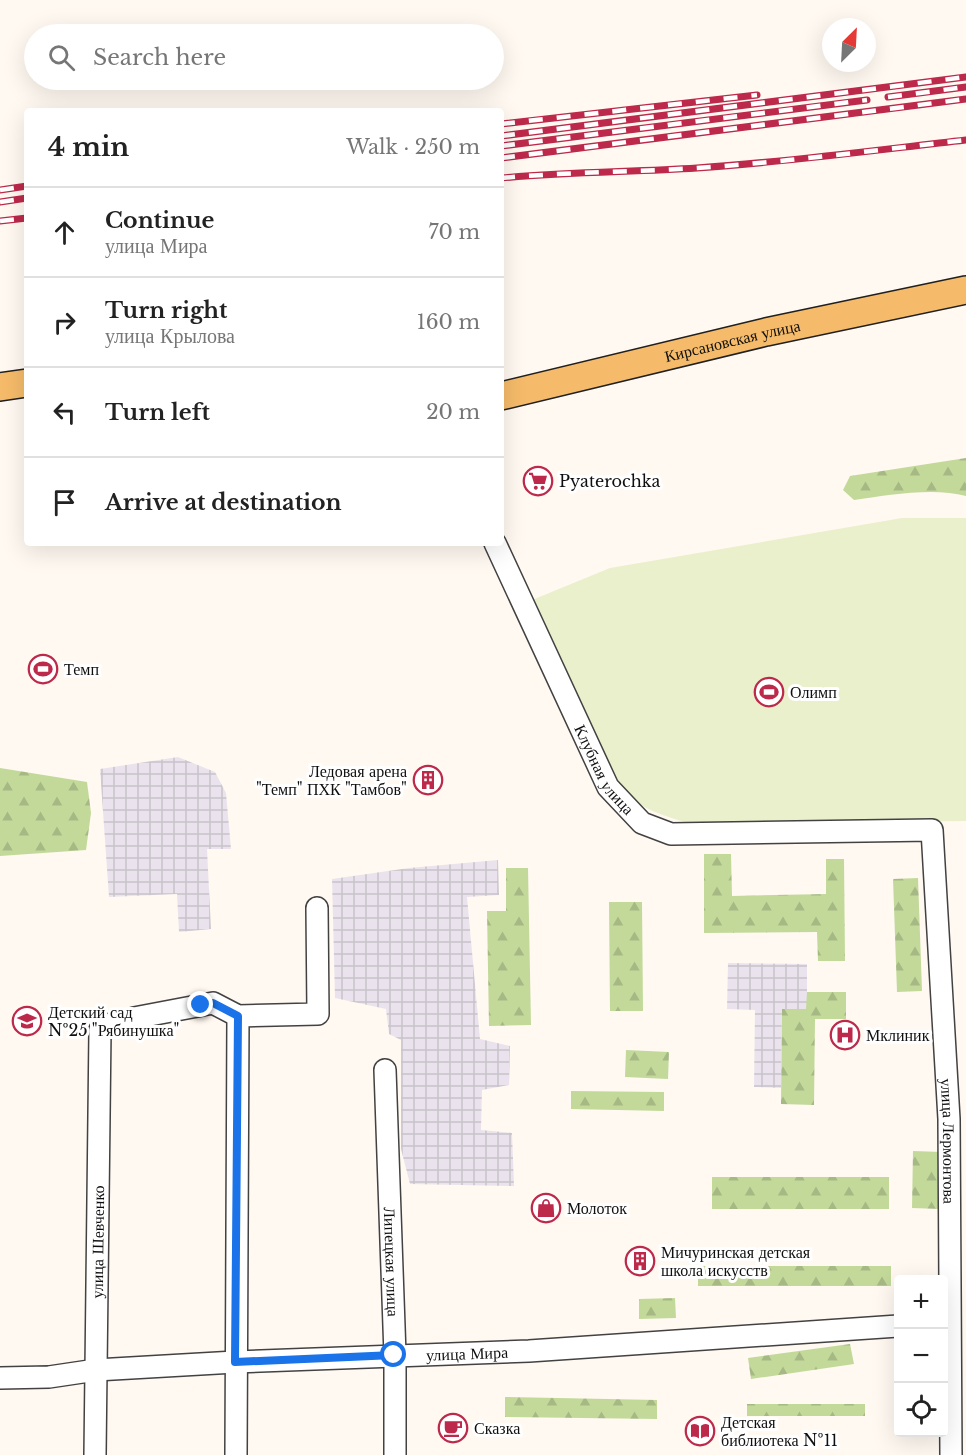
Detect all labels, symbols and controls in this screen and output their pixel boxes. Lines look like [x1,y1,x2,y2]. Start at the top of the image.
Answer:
north arrow [822,18,876,72]
search box [24,24,504,90]
icon: search [45,41,78,74]
text: Search here [93,44,226,71]
text: 4 min [48,131,129,163]
text: Walk · 250 m [346,135,480,159]
text: Continue [105,207,214,234]
icon: ahead [48,216,81,249]
text: 70 m [428,220,480,244]
text: улица Мира [105,234,208,258]
text: Turn right [105,297,227,324]
icon: right [48,306,81,339]
text: 160 m [417,310,480,334]
street label: Кирсановская улица [662,315,802,366]
text: улица Крылова [105,324,235,348]
icon: left [48,396,81,429]
text: Turn left [105,399,210,426]
text: 20 m [426,400,480,424]
supermarket icon: Pyaterochka [522,465,554,497]
place label: Pyaterochka [559,471,660,491]
icon: arrive [48,486,81,519]
text: Arrive at destination [105,489,342,516]
sports icon: Темп [27,653,59,685]
place label: Темп [64,659,99,679]
sports icon: Олимп [753,676,785,708]
place label: Олимп [790,682,837,702]
street label: Клубная улица [570,721,639,819]
place label: Ледовая арена "Темп" ПХК "Тамбов" [256,761,407,799]
building icon: Ледовая арена "Темп" ПХК "Тамбов" [412,764,444,796]
route end [187,991,213,1017]
place label: Детский сад №25 "Рябинушка" [48,1002,179,1040]
school or university icon: Детский сад №25 "Рябинушка" [11,1005,43,1037]
hospital icon: Мклиник [829,1019,861,1051]
place label: Мклиник [866,1025,930,1045]
street label: улица Лермонтова [937,1078,960,1204]
street label: улица Шевченко [87,1185,108,1299]
shop icon: Молоток [530,1192,562,1224]
place label: Молоток [567,1198,627,1218]
street label: Липецкая улица [380,1207,404,1317]
place label: Мичуринская детская школа искусств [661,1242,811,1280]
building icon: Мичуринская детская школа искусств [624,1245,656,1277]
map controls [894,1275,948,1437]
button: + [894,1275,948,1329]
button: − [894,1329,948,1383]
route start [380,1341,406,1367]
street label: улица Мира [426,1342,508,1365]
button: locate [894,1383,948,1437]
cafe icon: Сказка [437,1412,469,1444]
place label: Детская библиотека №11 [721,1412,838,1450]
library icon: Детская библиотека №11 [684,1415,716,1447]
place label: Сказка [474,1418,520,1438]

